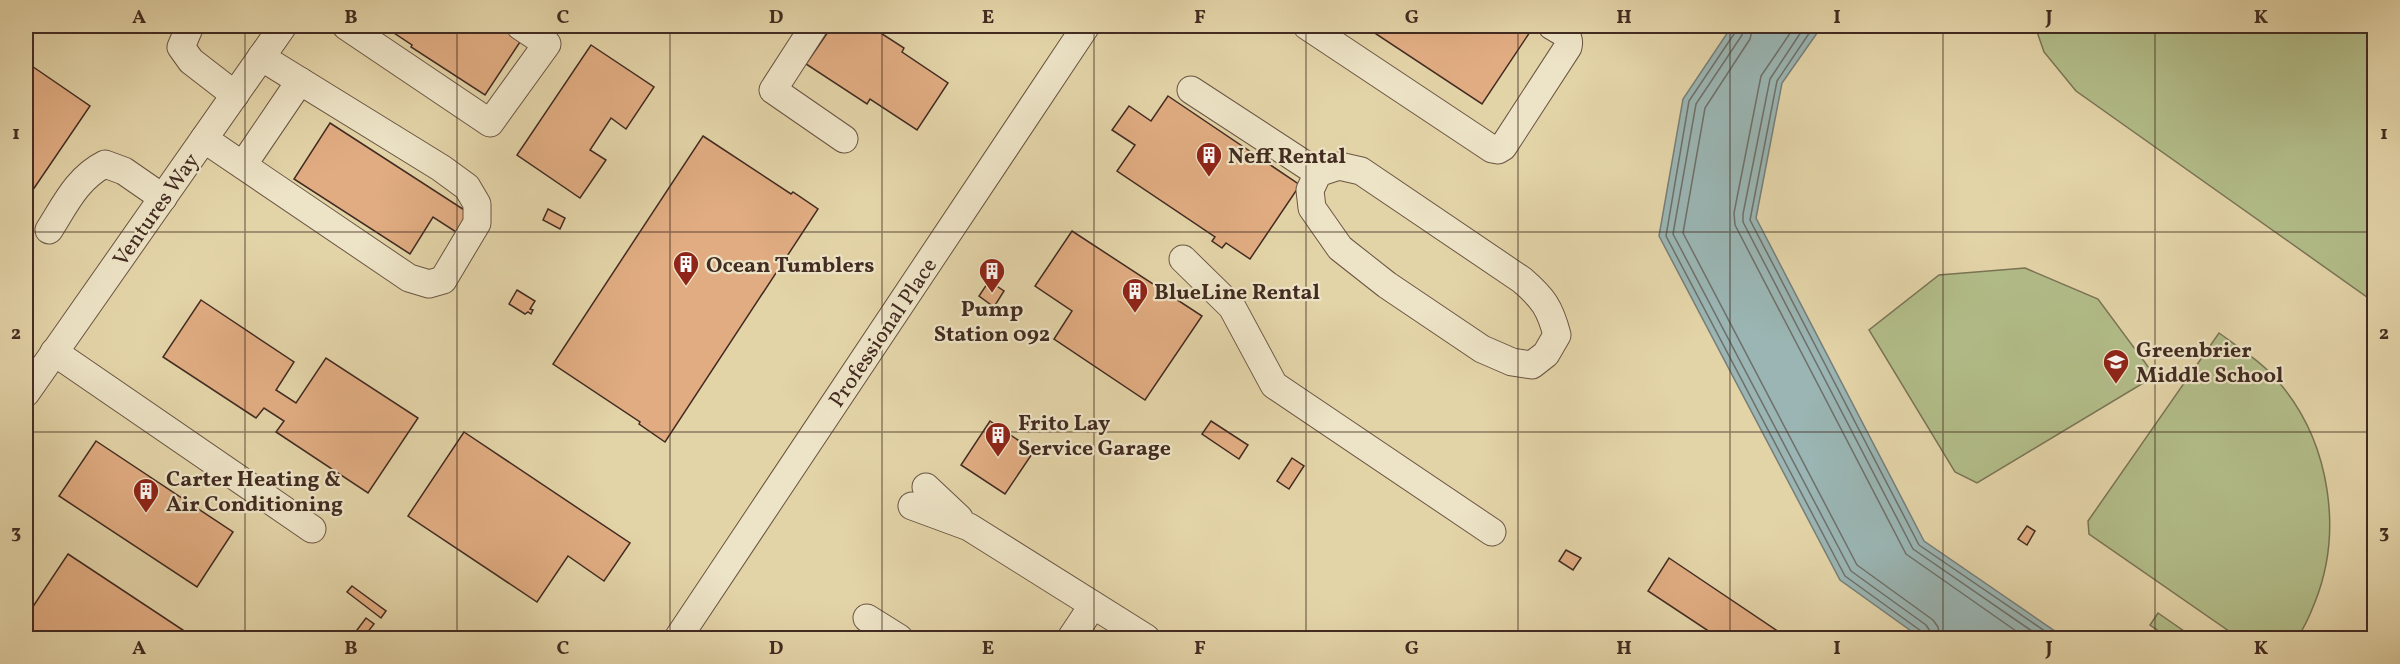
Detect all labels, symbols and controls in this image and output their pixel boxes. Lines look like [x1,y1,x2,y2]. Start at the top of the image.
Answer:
text: A [132,4,146,32]
text: B [344,4,358,32]
text: C [557,4,570,32]
text: D [769,4,783,32]
text: E [982,4,994,32]
text: F [1194,4,1206,32]
text: G [1405,4,1419,32]
text: H [1616,4,1632,32]
text: I [1833,4,1841,32]
text: J [2044,4,2053,32]
text: K [2254,4,2269,32]
text: 1 [12,120,20,148]
text: 1 [2380,120,2388,148]
building icon: Neff Rental [1194,140,1224,178]
place label: Neff Rental [1228,142,1346,173]
street label: Ventures Way [106,147,208,273]
building icon: Ocean Tumblers [671,249,701,287]
place label: Ocean Tumblers [706,251,874,282]
street label: Professional Place [822,252,946,414]
building icon: Pump Station 092 [977,256,1007,294]
building icon: BlueLine Rental [1120,276,1150,314]
place label: BlueLine Rental [1154,278,1320,309]
place label: Pump Station 092 [934,295,1050,351]
text: 2 [11,320,21,348]
text: 2 [2379,320,2389,348]
place label: Greenbrier Middle School [2136,336,2283,392]
school or university icon: Greenbrier Middle School [2101,347,2131,385]
place label: Frito Lay Service Garage [1018,409,1171,465]
building icon: Frito Lay Service Garage [983,420,1013,458]
place label: Carter Heating & Air Conditioning [166,465,343,521]
building icon: Carter Heating & Air Conditioning [131,476,161,514]
text: 3 [11,519,21,547]
text: 3 [2379,519,2389,547]
text: A [132,635,146,663]
text: B [344,635,358,663]
text: C [557,635,570,663]
text: D [769,635,783,663]
text: E [982,635,994,663]
text: F [1194,635,1206,663]
text: G [1405,635,1419,663]
text: H [1616,635,1632,663]
text: I [1833,635,1841,663]
text: J [2044,635,2053,663]
text: K [2254,635,2269,663]

